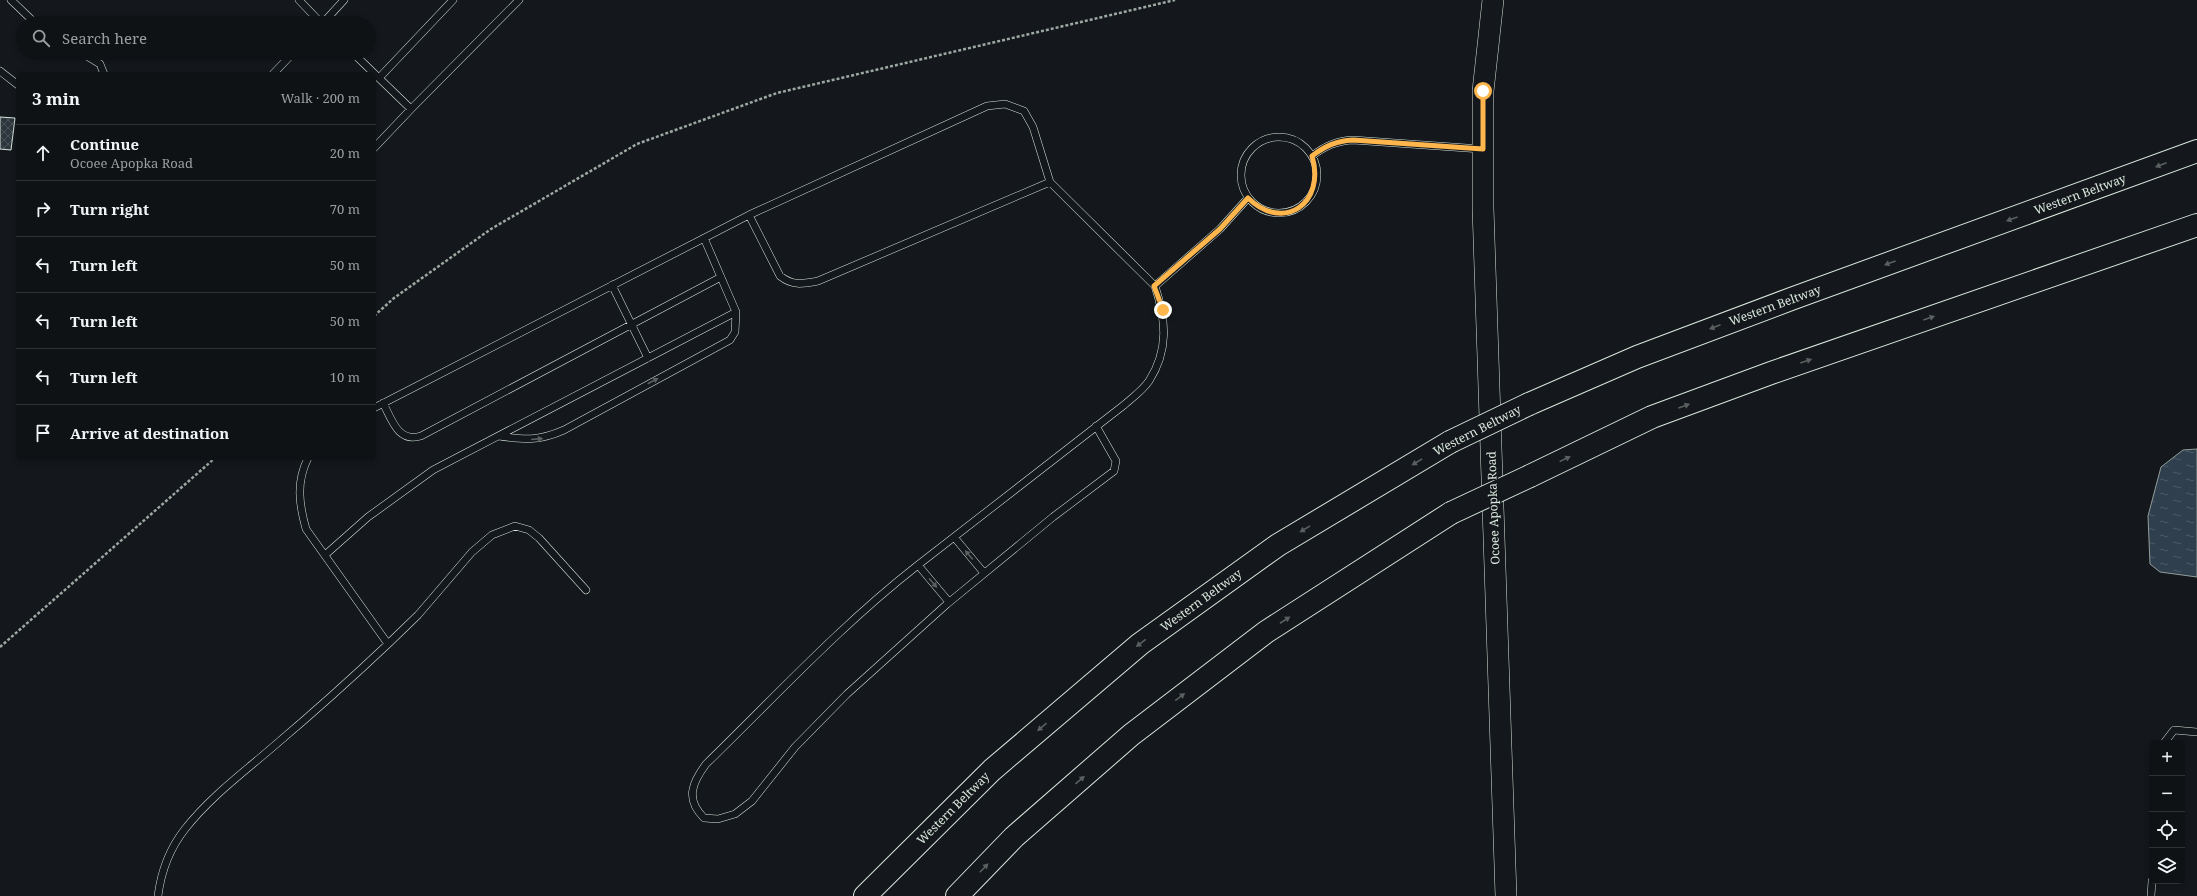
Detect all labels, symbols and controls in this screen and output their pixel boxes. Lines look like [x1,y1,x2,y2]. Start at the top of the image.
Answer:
search box [16,16,376,60]
icon: search [30,27,52,49]
text: Search here [62,28,147,48]
route start [1474,82,1492,100]
text: 3 min [32,87,80,110]
text: Walk · 200 m [281,89,360,107]
text: Continue [70,134,139,154]
icon: ahead [32,142,54,164]
text: 20 m [330,144,360,162]
text: Ocoee Apopka Road [70,154,193,172]
one-way arrow [2154,162,2166,168]
street label: Western Beltway [2032,169,2129,219]
icon: right [32,198,54,220]
text: Turn right [70,199,149,219]
text: 70 m [330,200,360,218]
one-way arrow [2006,216,2018,222]
icon: left [32,254,54,276]
text: Turn left [70,255,138,275]
text: 50 m [330,256,360,274]
one-way arrow [1883,260,1895,266]
street label: Western Beltway [1727,280,1824,330]
route end [1154,301,1172,319]
icon: left [32,310,54,332]
text: Turn left [70,311,138,331]
text: 50 m [330,312,360,330]
one-way arrow [1923,315,1935,321]
one-way arrow [1709,325,1721,331]
one-way arrow [1800,358,1812,364]
icon: left [32,366,54,388]
text: Turn left [70,367,138,387]
text: 10 m [330,368,360,386]
one-way arrow [648,378,659,384]
street label: Western Beltway [1430,400,1524,460]
one-way arrow [1678,402,1690,408]
icon: arrive [32,422,54,444]
text: Arrive at destination [70,423,229,443]
one-way arrow [531,435,543,442]
street label: Ocoee Apopka Road [1483,450,1503,565]
one-way arrow [1559,456,1571,462]
one-way arrow [1412,458,1422,466]
one-way arrow [1299,525,1311,532]
one-way arrow [964,550,973,561]
street label: Western Beltway [1157,565,1245,635]
one-way arrow [929,578,938,589]
one-way arrow [1279,617,1291,624]
one-way arrow [1136,639,1147,648]
one-way arrow [1175,693,1186,702]
one-way arrow [1037,723,1047,732]
map controls [2149,740,2185,884]
button: + [2149,740,2185,776]
street label: Western Beltway [913,768,993,848]
one-way arrow [1074,775,1085,784]
button: − [2149,776,2185,812]
button: locate [2149,812,2185,848]
button: layers [2149,848,2185,884]
one-way arrow [979,863,989,873]

